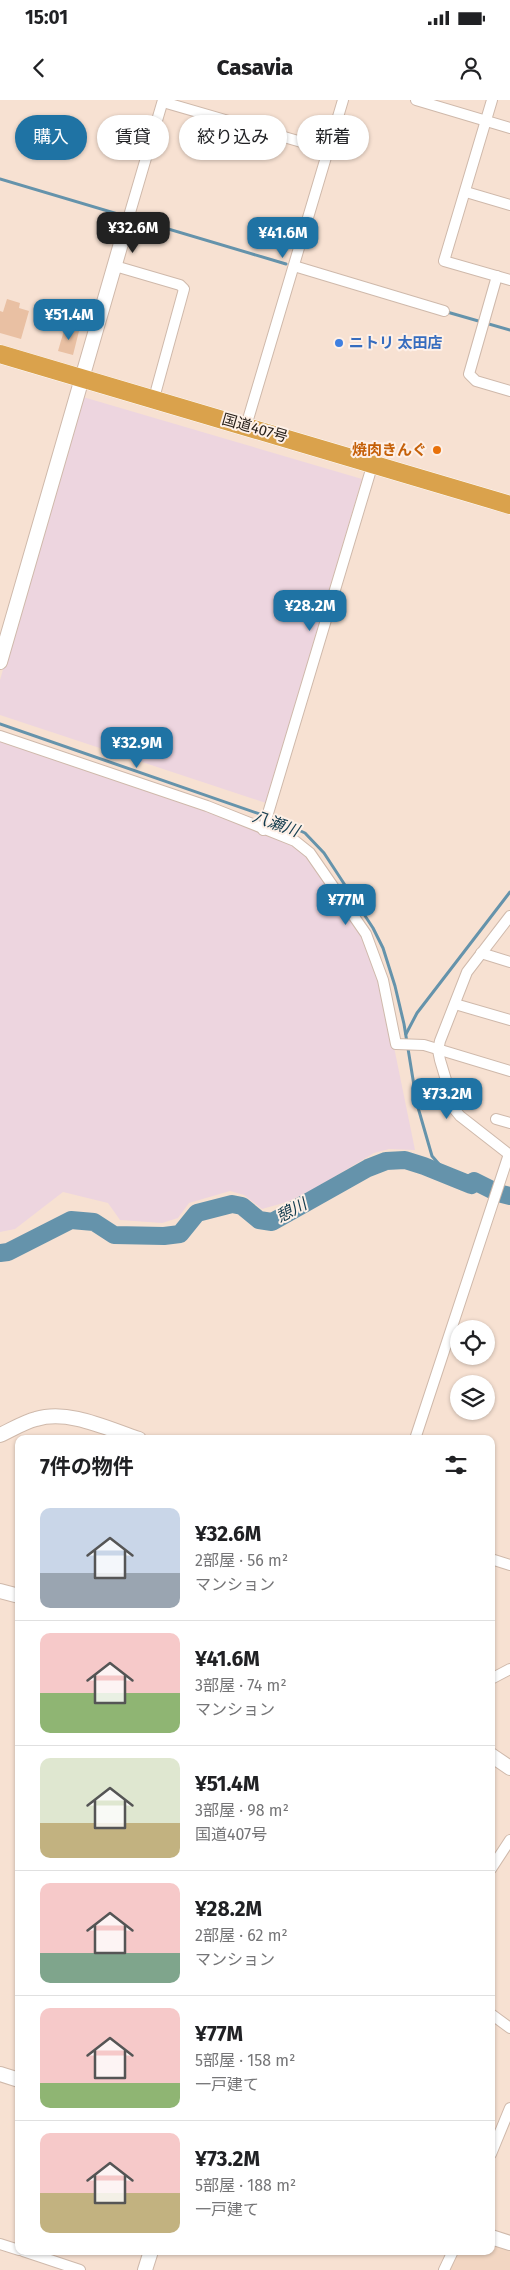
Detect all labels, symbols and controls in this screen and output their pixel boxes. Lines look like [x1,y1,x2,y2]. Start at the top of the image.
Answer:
text: 15:01 [25,6,68,29]
icon: back [25,54,53,82]
text: Casavia [217,54,293,81]
icon: person [457,54,485,82]
chip: 購入 [15,115,87,160]
chip: 賃貸 [97,115,169,160]
chip: 絞り込み [179,115,287,160]
chip: 新着 [297,115,369,160]
pin: ¥32.6M [92,212,174,254]
pin: ¥41.6M [242,216,324,259]
text: ¥32.6M [108,218,158,237]
text: ¥41.6M [258,223,308,242]
pin: ¥51.4M [28,298,110,341]
text: ¥51.4M [44,305,94,324]
place label: ニトリ 太田店 [349,334,443,352]
marker: ニトリ 太田店 [333,337,345,349]
street label: 国道407号 [220,410,290,446]
place label: 焼肉きんぐ [352,441,427,459]
marker: 焼肉きんぐ [431,444,443,456]
pin: ¥28.2M [269,590,351,632]
text: ¥28.2M [284,596,336,615]
pin: ¥32.9M [96,726,178,769]
text: ¥32.9M [112,733,162,752]
water label: 八瀬川 [250,806,304,841]
pin: ¥77M [316,884,376,926]
text: ¥77M [328,890,364,909]
pin: ¥73.2M [406,1078,488,1120]
text: ¥73.2M [422,1084,472,1103]
water label: 憩川 [273,1194,312,1226]
map controls [450,1320,495,1420]
button: locate [450,1320,495,1365]
button: layers [450,1375,495,1420]
icon: filters [442,1451,470,1479]
text: 7件の物件 [40,1454,134,1480]
text: ¥32.6M [195,1521,261,1547]
icon: home [80,1528,140,1588]
text: 2部屋 · 56 m² [195,1551,288,1570]
text: マンション [195,1575,275,1594]
text: ¥41.6M [195,1646,260,1672]
icon: home [80,1653,140,1713]
text: 3部屋 · 74 m² [195,1676,287,1695]
text: マンション [195,1700,275,1719]
text: ¥51.4M [195,1771,259,1797]
icon: home [80,1778,140,1838]
text: 3部屋 · 98 m² [195,1801,289,1820]
text: 国道407号 [195,1825,267,1844]
text: ¥28.2M [195,1896,262,1922]
icon: home [80,1903,140,1963]
text: 2部屋 · 62 m² [195,1926,288,1945]
text: マンション [195,1950,275,1969]
text: ¥77M [195,2021,243,2047]
icon: home [80,2028,140,2088]
text: 5部屋 · 158 m² [195,2051,295,2070]
text: 一戸建て [195,2075,259,2094]
text: ¥73.2M [195,2146,260,2172]
icon: home [80,2153,140,2213]
text: 5部屋 · 188 m² [195,2176,296,2195]
text: 一戸建て [195,2200,259,2219]

